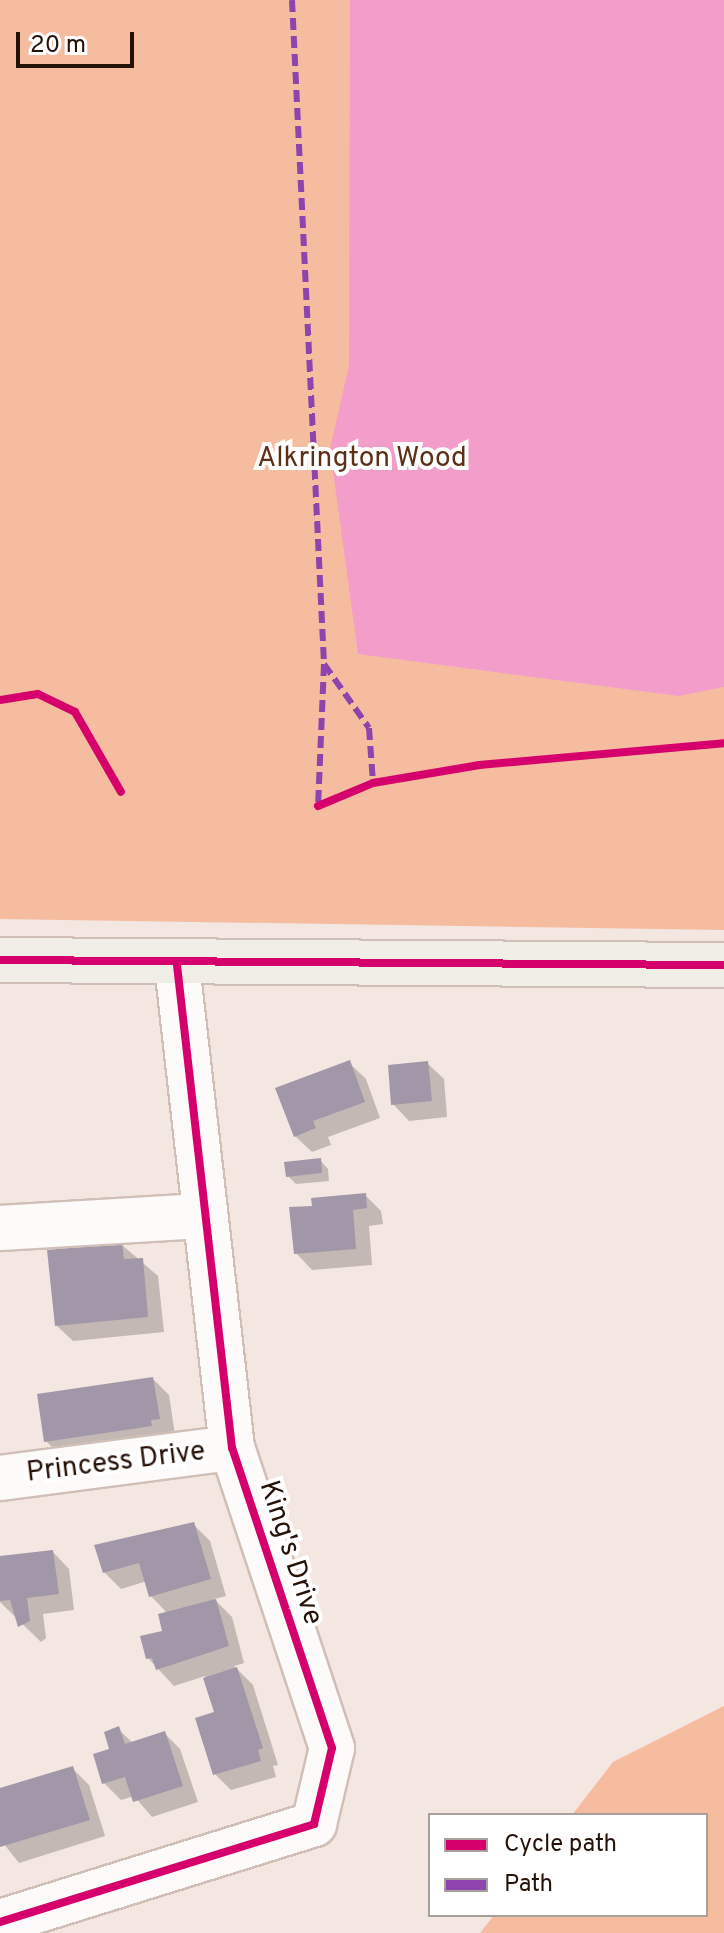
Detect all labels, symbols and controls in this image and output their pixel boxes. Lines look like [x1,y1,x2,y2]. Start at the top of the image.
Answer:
scale bar [20,16,138,66]
text: 20 m [30,31,86,61]
park label: Alkrington Wood [257,442,467,476]
street label: Princess Drive [25,1435,207,1491]
street label: King's Drive [251,1477,329,1629]
legend [428,1813,708,1917]
text: Cycle path [504,1830,617,1860]
text: Path [504,1870,553,1900]

